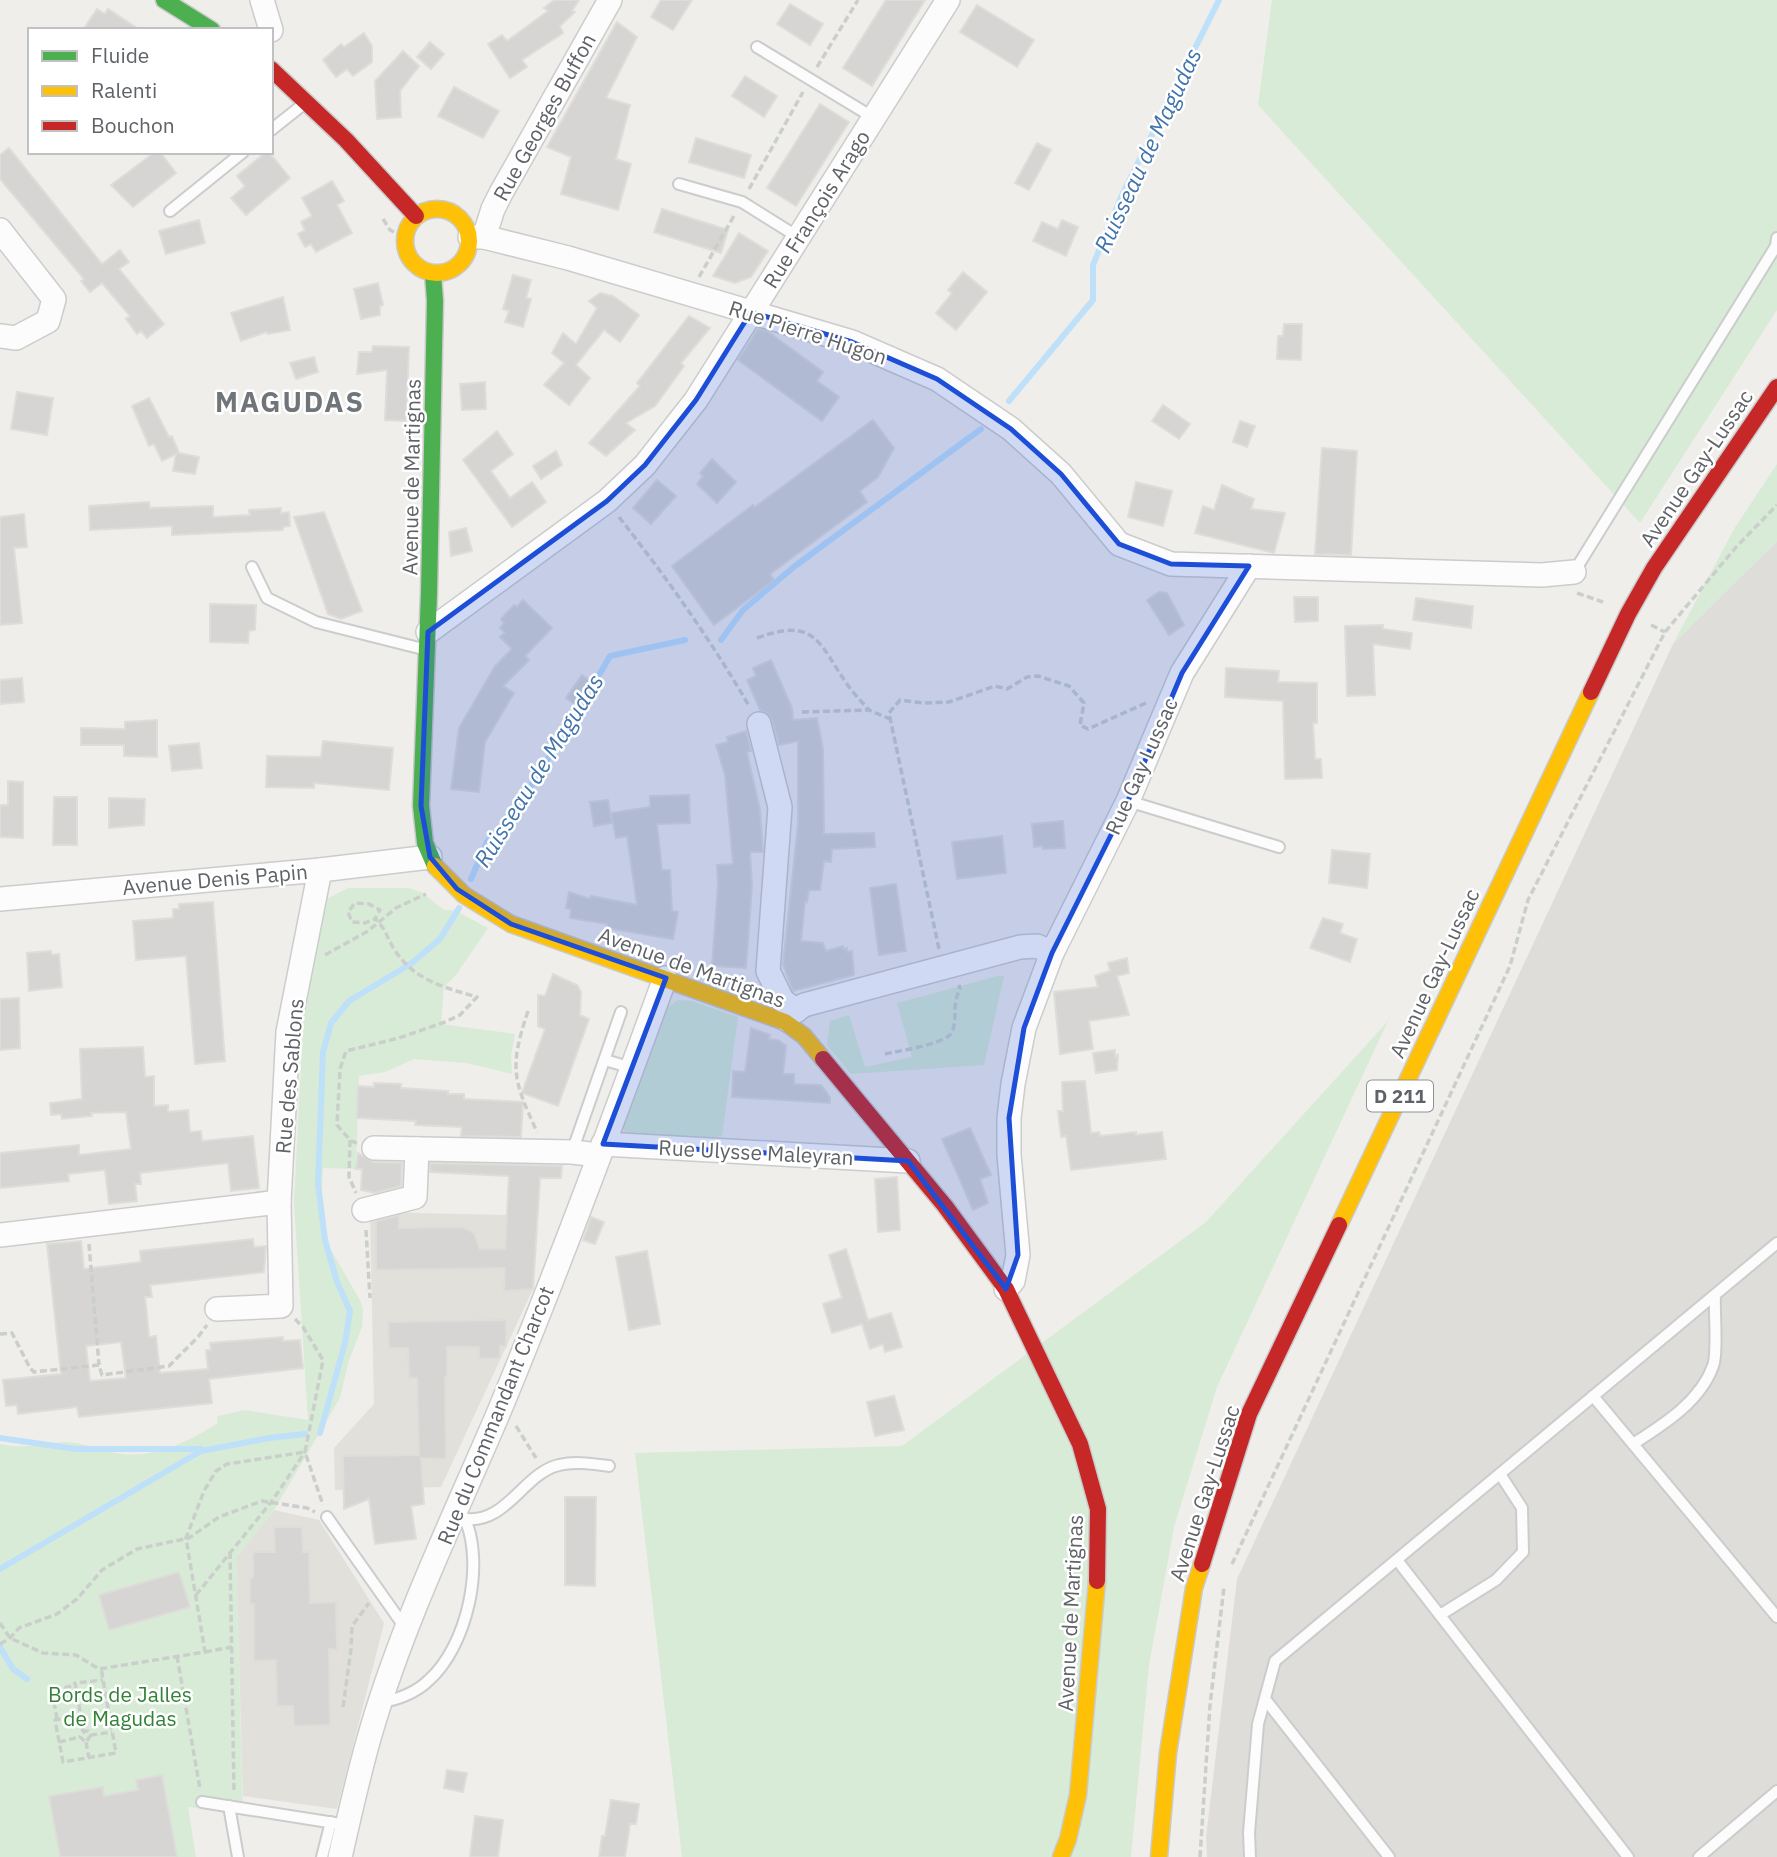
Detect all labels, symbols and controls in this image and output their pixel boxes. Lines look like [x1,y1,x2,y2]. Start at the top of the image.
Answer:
legend [28,28,273,154]
street label: Rue Georges Buffon [486,28,602,206]
text: Fluide [91,41,149,69]
water label: Ruisseau de Magudas [1086,43,1208,257]
text: Ralenti [91,76,157,104]
text: Bouchon [91,111,175,139]
street label: Rue François Arago [756,125,876,293]
street label: Rue Pierre Hugon [725,293,891,371]
street label: Avenue de Martignas [395,378,427,576]
district label: MAGUDAS [215,383,365,420]
street label: Avenue Gay-Lussac [1633,384,1759,552]
water label: Ruisseau de Magudas [466,668,610,872]
street label: Rue Gay Lussac [1098,693,1184,839]
street label: Avenue Denis Papin [121,857,309,901]
street label: Avenue Gay-Lussac [1382,884,1486,1062]
street label: Avenue de Martignas [595,920,789,1014]
street label: Rue des Sablons [268,997,310,1155]
road number: D 211 [1367,1080,1433,1112]
street label: Rue Ulysse Maleyran [658,1133,854,1171]
street label: Rue du Commandant Charcot [430,1282,560,1548]
street label: Avenue Gay-Lussac [1162,1401,1246,1585]
street label: Avenue de Martignas [1051,1514,1089,1712]
park label: Bords de Jalles de Magudas [48,1680,192,1732]

